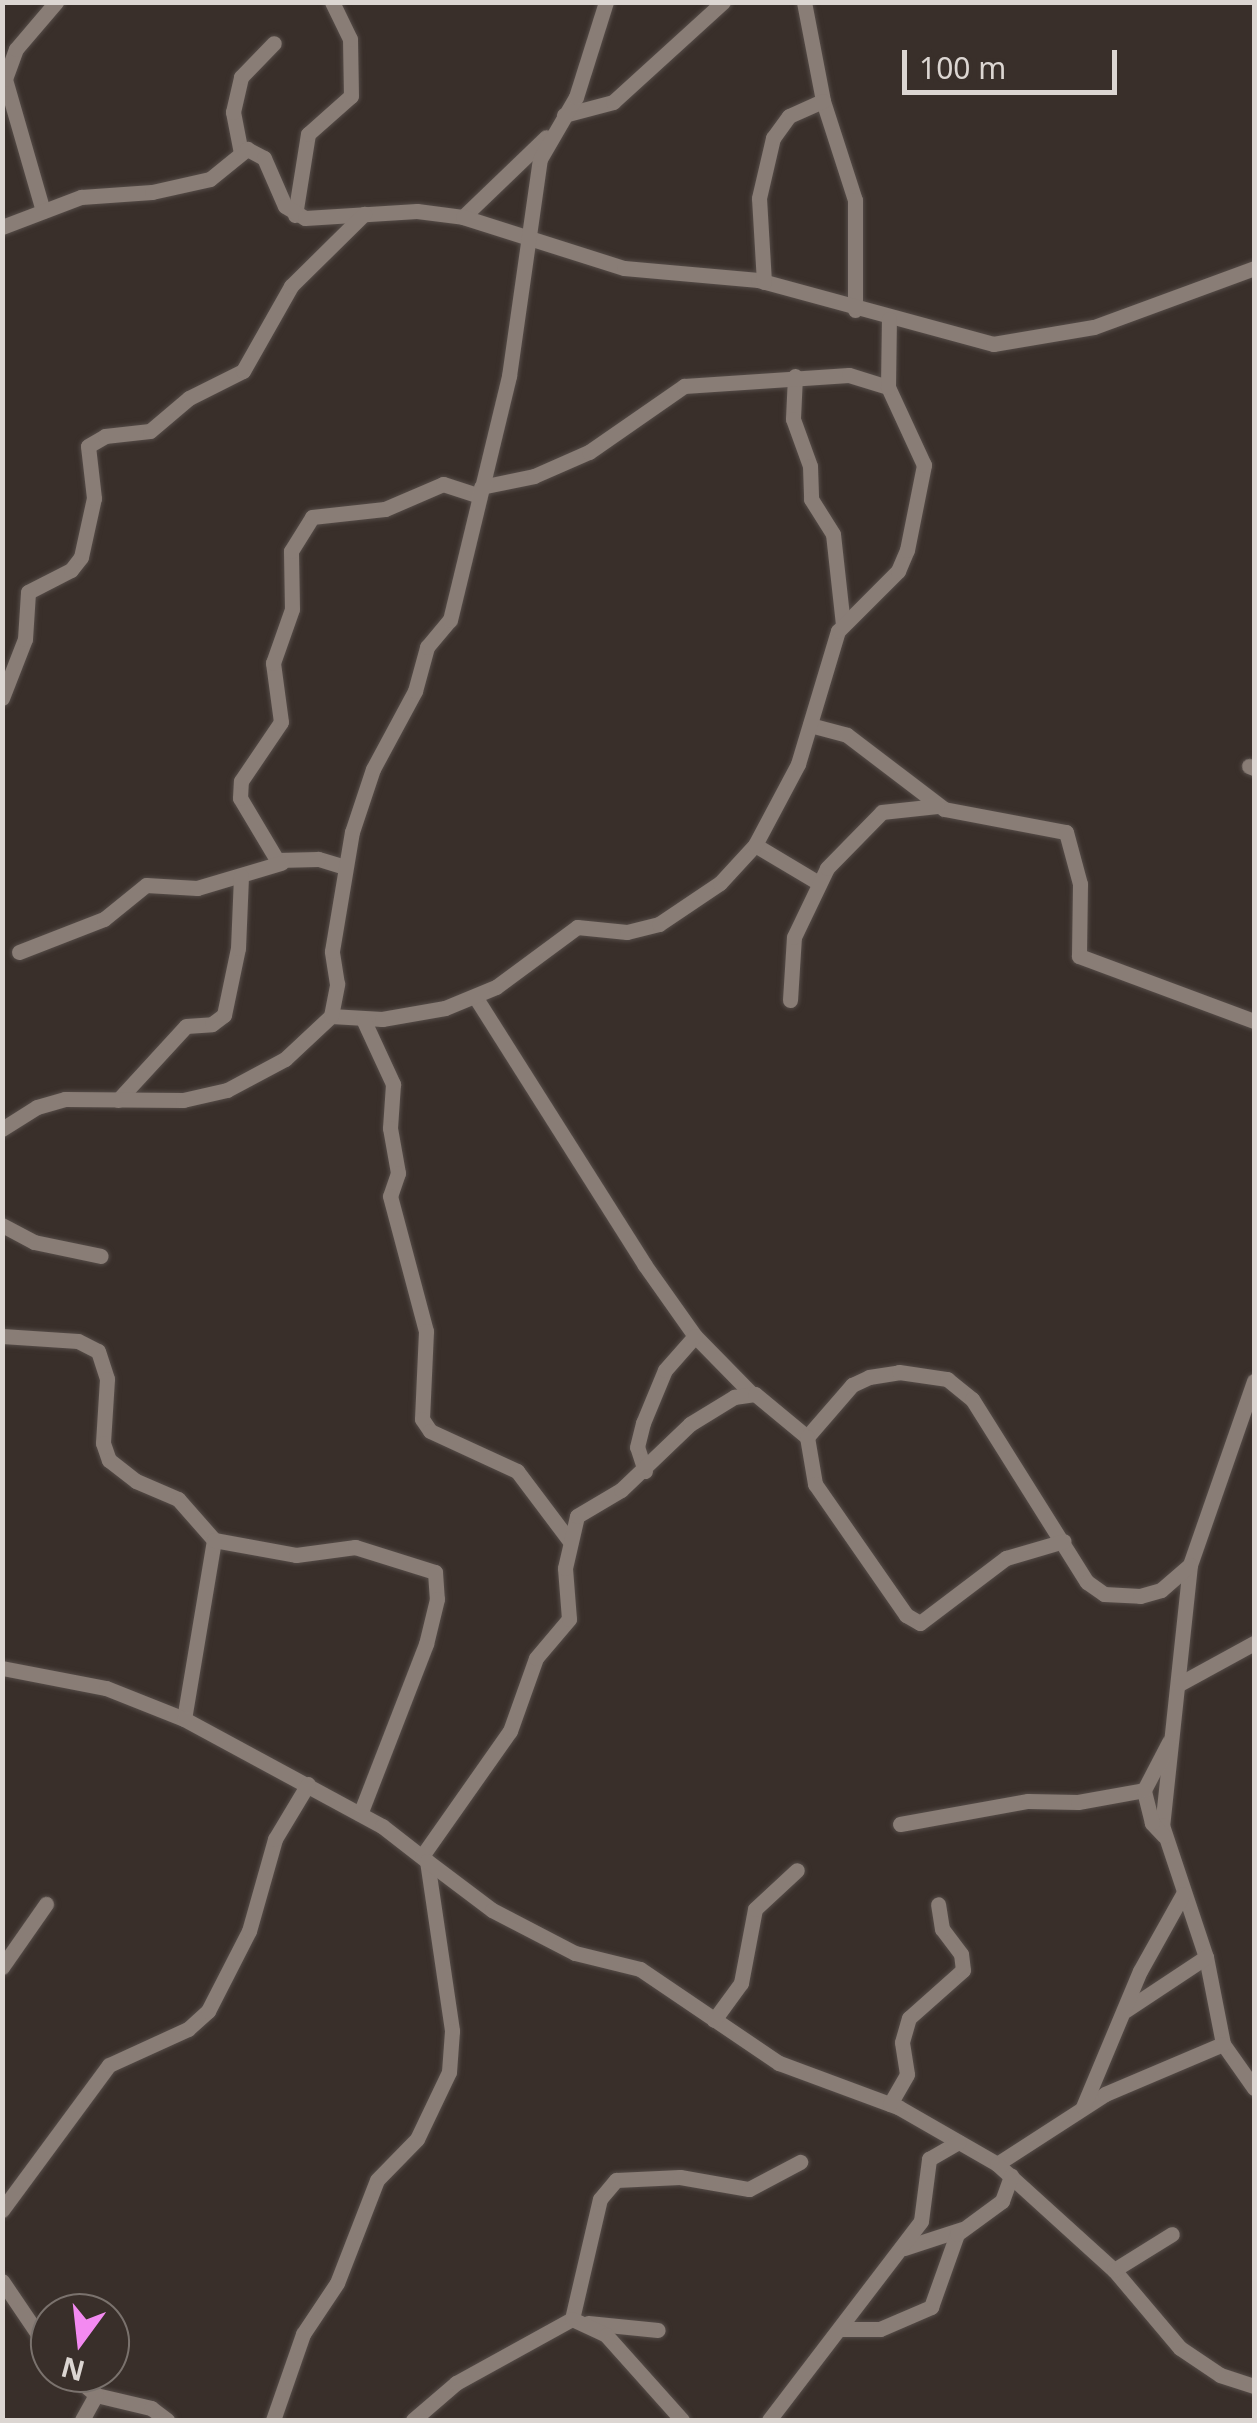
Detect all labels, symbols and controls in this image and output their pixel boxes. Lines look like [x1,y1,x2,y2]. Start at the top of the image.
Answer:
scale bar [907,30,1122,92]
text: 100 m [919,47,1006,88]
north arrow [30,2293,130,2393]
text: N [57,2349,89,2391]

